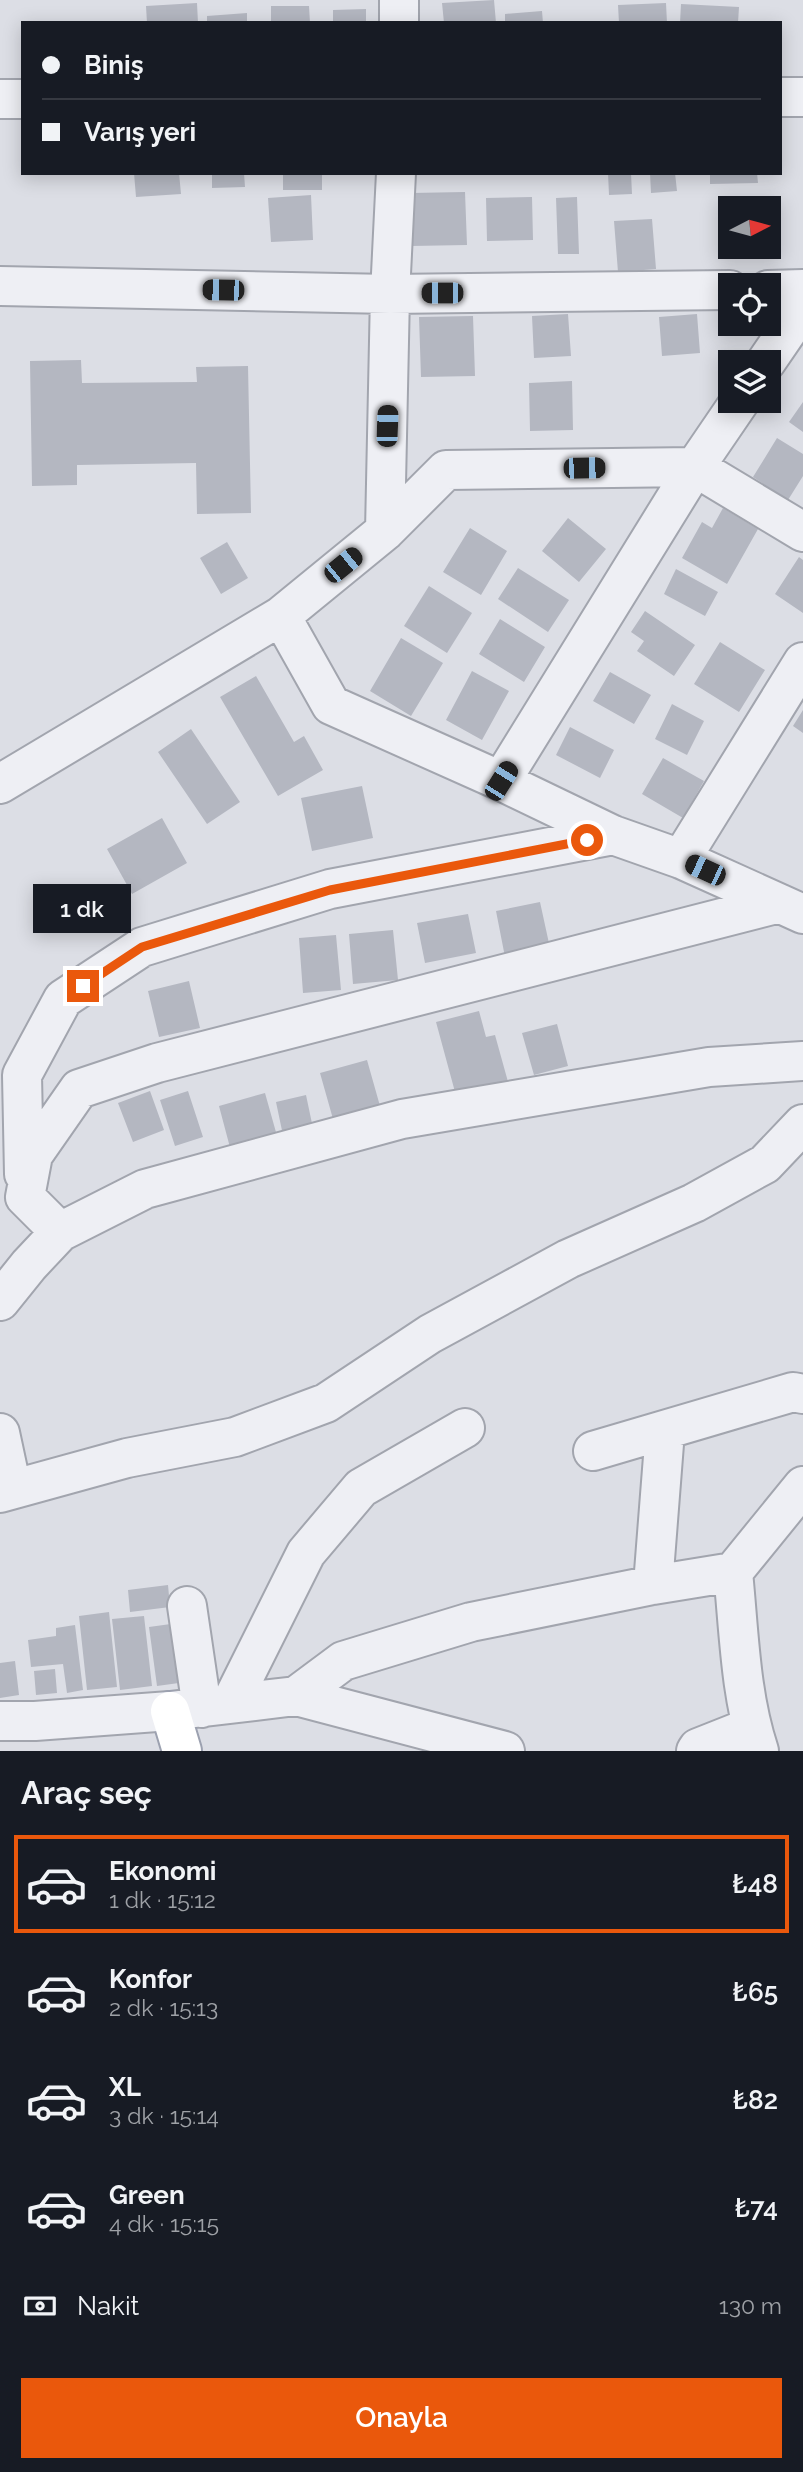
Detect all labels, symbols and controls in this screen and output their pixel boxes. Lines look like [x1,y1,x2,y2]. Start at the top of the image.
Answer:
text: Biniş [84,50,144,80]
text: Varış yeri [84,117,196,147]
north arrow [718,196,780,259]
map controls [718,196,781,413]
button: locate [718,273,781,336]
car [202,279,245,301]
car [422,283,464,304]
button: layers [718,350,781,413]
car [376,405,399,447]
car [563,457,606,479]
car [321,544,366,586]
car [481,758,522,804]
route start [571,824,603,856]
car [682,852,729,888]
callout: 1 dk [34,884,132,934]
text: 1 dk [60,895,104,922]
route end [67,970,99,1002]
text: Araç seç [21,1774,152,1811]
icon: car [25,1853,88,1916]
text: Ekonomi [109,1856,217,1886]
text: ₺48 [732,1869,778,1899]
text: 1 dk · 15:12 [109,1886,216,1913]
icon: car [25,1961,88,2024]
text: Konfor [109,1964,192,1994]
text: ₺65 [732,1977,778,2007]
text: 2 dk · 15:13 [109,1994,218,2021]
icon: car [25,2069,88,2132]
text: XL [109,2072,141,2102]
text: ₺82 [733,2085,778,2115]
text: 3 dk · 15:14 [109,2102,219,2129]
icon: car [25,2177,88,2240]
text: Green [109,2180,185,2210]
text: ₺74 [735,2193,778,2223]
text: 4 dk · 15:15 [109,2210,219,2237]
icon: cash [21,2287,59,2325]
text: Nakit [77,2291,139,2321]
text: 130 m [719,2292,782,2319]
button: Onayla [21,2378,782,2458]

